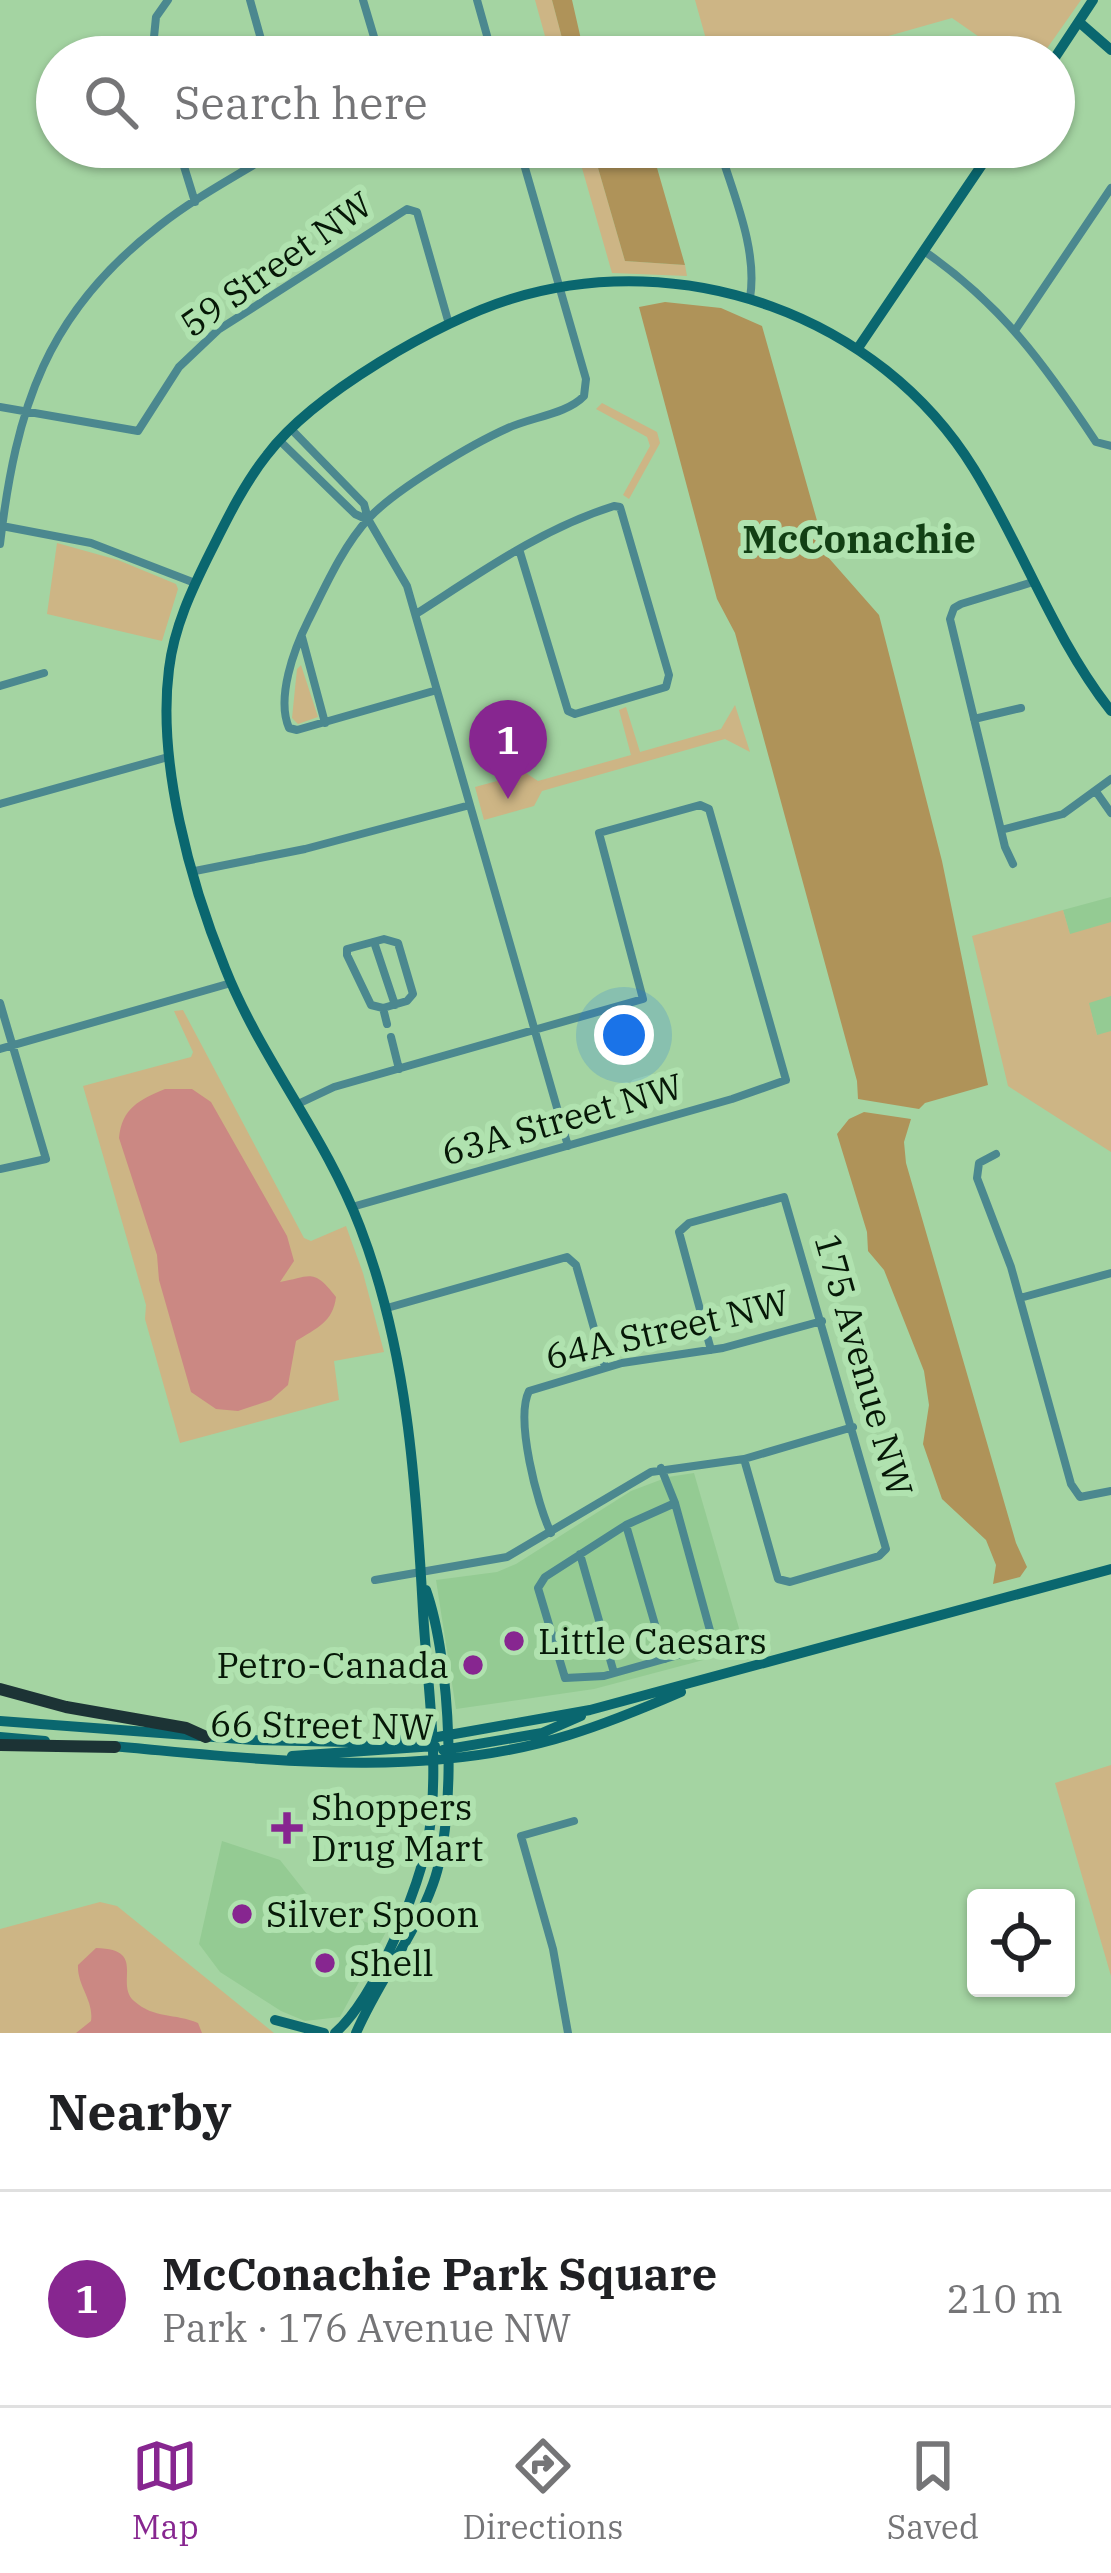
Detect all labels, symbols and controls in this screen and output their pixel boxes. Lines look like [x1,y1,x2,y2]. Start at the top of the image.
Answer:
search box [36,36,1075,168]
icon: search [78,69,144,135]
text: Search here [174,73,428,131]
street label: 59 Street NW [171,180,381,347]
district label: McConachie [742,513,976,564]
pin: 1 [469,700,547,799]
your location [594,1005,654,1065]
street label: 63A Street NW [436,1062,688,1175]
street label: 175 Avenue NW [805,1228,924,1502]
street label: 64A Street NW [540,1278,793,1379]
place label: Little Caesars [538,1617,767,1664]
marker: Little Caesars [501,1628,527,1654]
place label: Petro-Canada [217,1641,449,1688]
marker: Petro-Canada [460,1652,486,1678]
street label: 66 Street NW [210,1699,434,1750]
place label: Shoppers Drug Mart [311,1783,483,1871]
marker: Shoppers Drug Mart [274,1815,300,1841]
map controls [967,1889,1075,1997]
button: locate [967,1889,1075,1997]
place label: Silver Spoon [266,1890,479,1937]
marker: Silver Spoon [229,1901,255,1927]
place label: Shell [349,1939,434,1986]
marker: Shell [312,1950,338,1976]
text: Nearby [48,2078,232,2144]
text: McConachie Park Square [162,2244,717,2302]
text: 1 [75,2273,99,2324]
text: 210 m [947,2273,1063,2324]
text: Park · 176 Avenue NW [162,2302,571,2353]
tab: Map [132,2433,199,2548]
tab: Directions [462,2433,623,2548]
tab: Saved [887,2433,979,2548]

